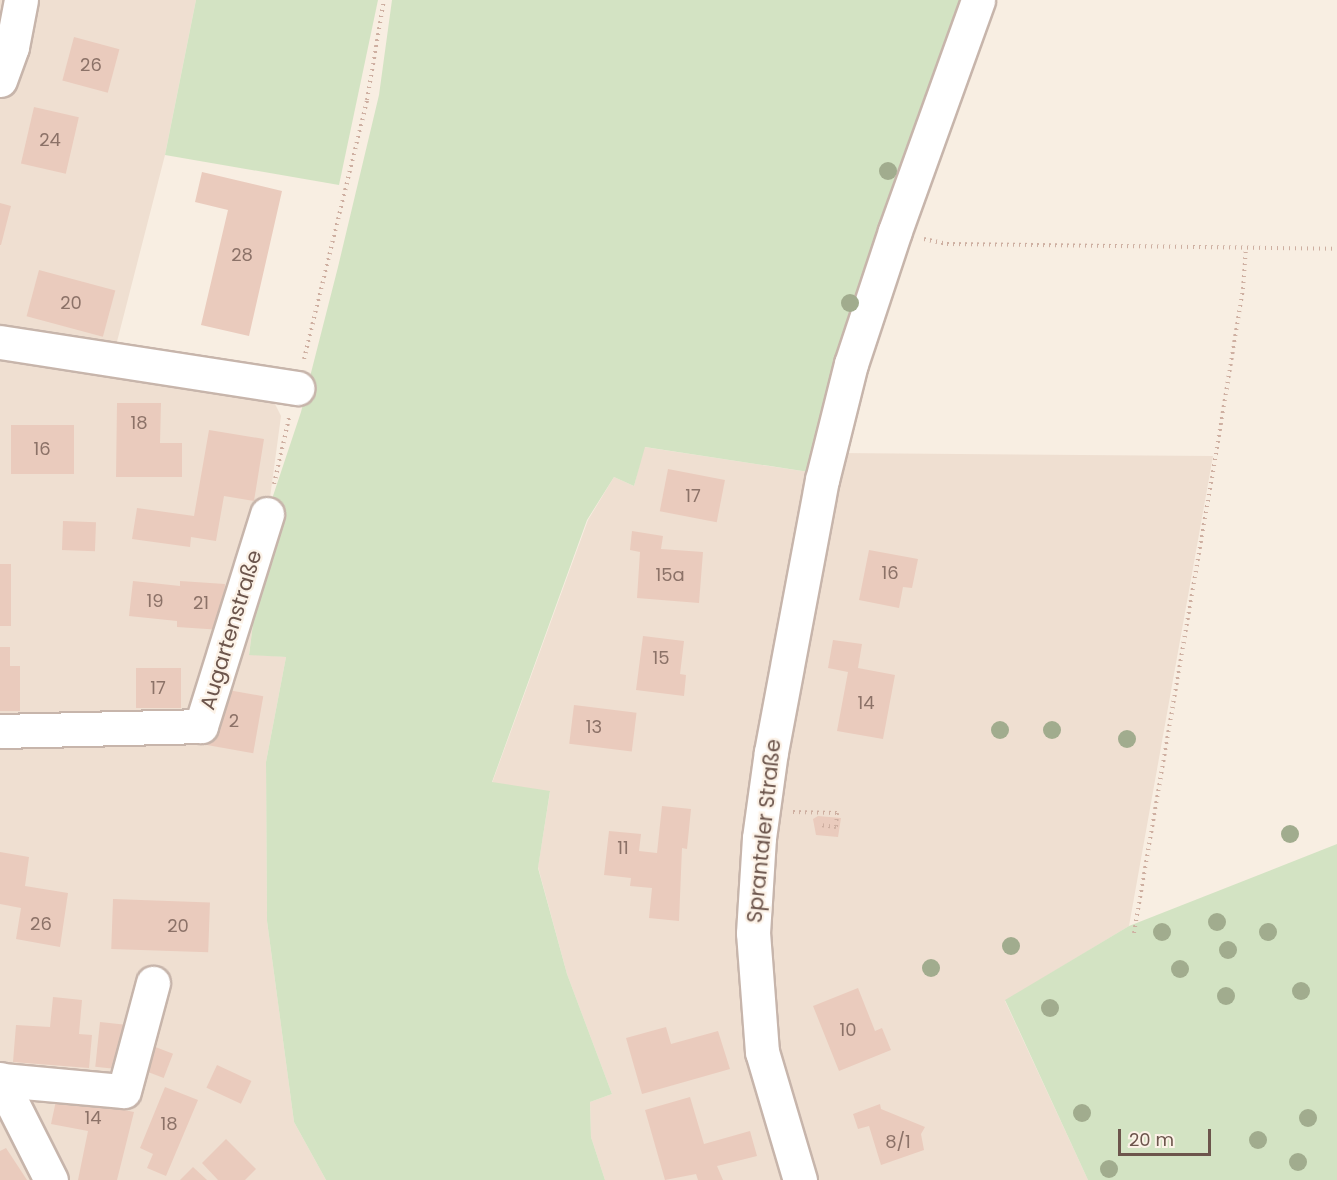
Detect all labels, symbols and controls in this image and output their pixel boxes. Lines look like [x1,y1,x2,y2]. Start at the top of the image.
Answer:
house number: 26 [80,54,102,76]
house number: 24 [39,129,61,151]
house number: 28 [231,244,253,266]
house number: 20 [60,292,82,314]
house number: 18 [130,412,148,434]
house number: 16 [33,438,51,460]
house number: 17 [685,485,701,507]
street label: Augartenstraße [195,547,267,713]
house number: 16 [881,562,899,584]
house number: 15a [655,564,685,586]
house number: 19 [146,590,164,612]
house number: 21 [193,592,209,614]
house number: 15 [652,647,670,669]
house number: 17 [150,677,166,699]
house number: 14 [857,692,875,714]
house number: 2 [229,710,239,732]
house number: 13 [586,716,602,738]
street label: Sprantaler Straße [742,738,786,924]
house number: 11 [617,837,629,859]
house number: 26 [30,913,52,935]
house number: 20 [167,915,189,937]
house number: 10 [839,1019,857,1041]
house number: 14 [84,1107,102,1129]
house number: 18 [160,1113,178,1135]
scale bar [1121,1117,1214,1155]
text: 20 m [1129,1127,1174,1152]
house number: 8/1 [885,1131,911,1153]

